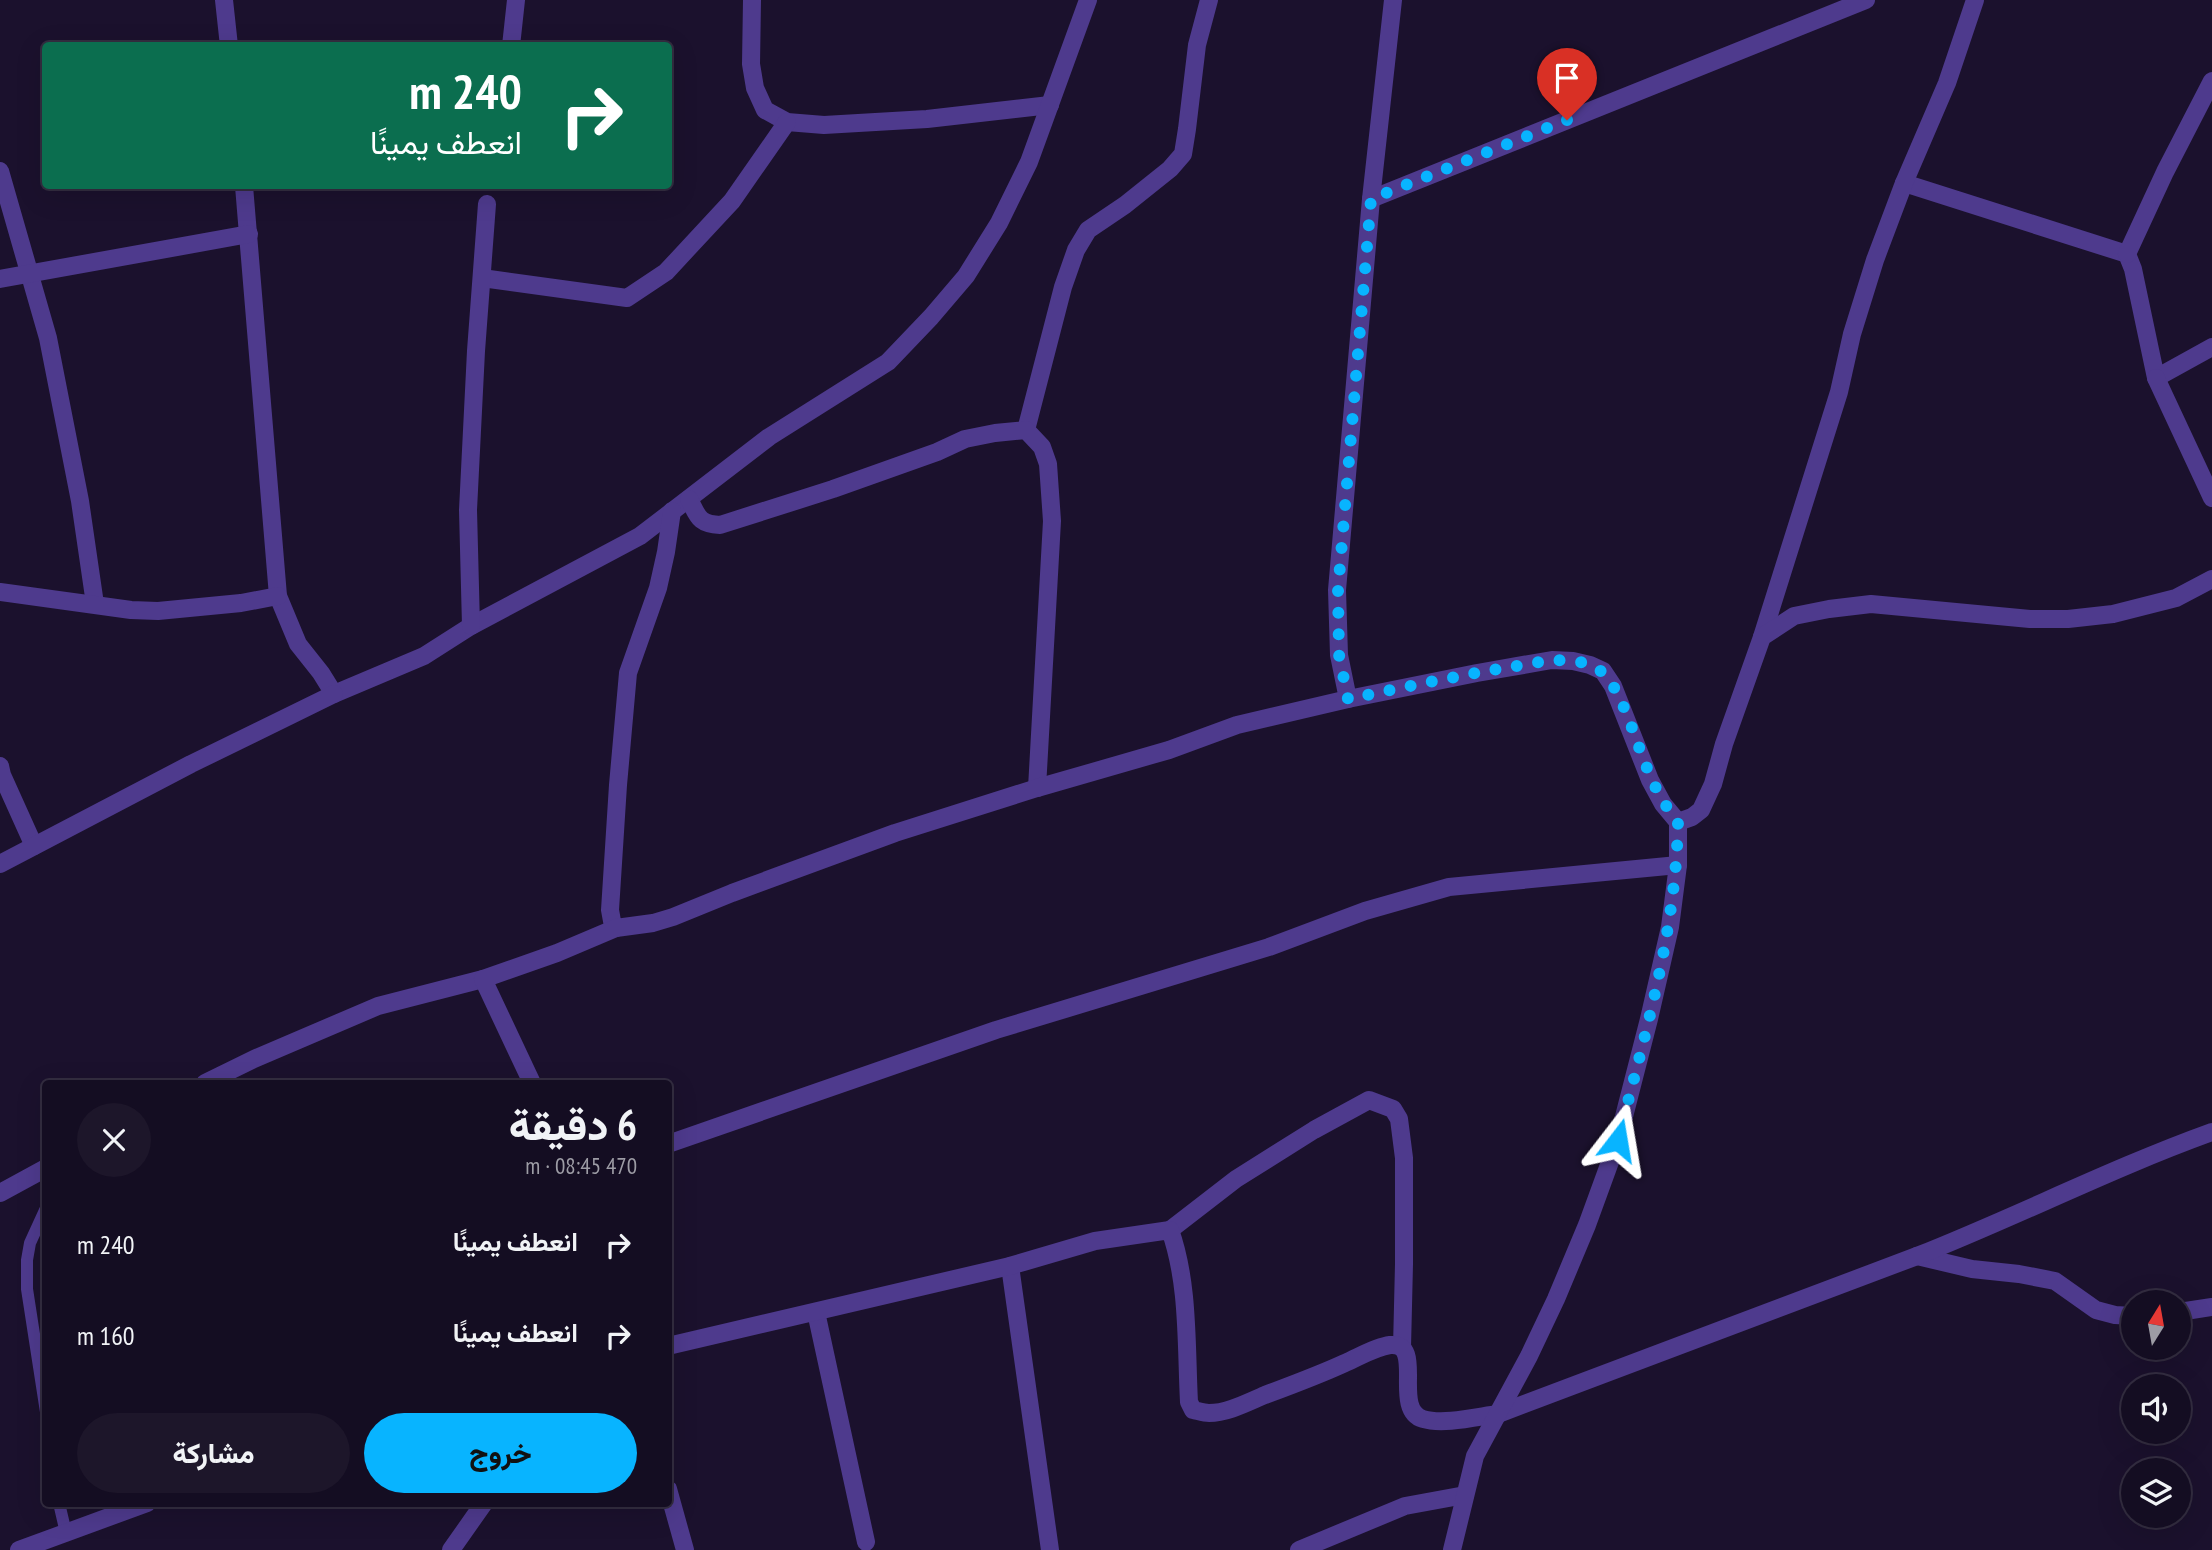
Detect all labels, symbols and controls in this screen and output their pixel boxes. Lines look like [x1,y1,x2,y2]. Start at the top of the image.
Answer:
pin [1537,48,1597,120]
text: 240 m [409,59,522,123]
icon: arrive [1548,59,1586,97]
icon: right [546,70,637,161]
text: انعطف يمينًا [370,121,522,163]
text: 6 دقيقة [509,1097,637,1152]
button: close [77,1103,151,1177]
position arrow [1581,1103,1655,1177]
text: 470 m · 08:45 [525,1151,637,1180]
text: انعطف يمينًا [453,1225,578,1258]
icon: right [599,1226,637,1264]
text: 240 m [77,1228,135,1261]
north arrow [2121,1290,2191,1360]
map controls [2121,1290,2191,1528]
text: انعطف يمينًا [453,1316,578,1349]
icon: right [599,1317,637,1355]
text: 160 m [77,1319,135,1352]
button: sound [2121,1374,2191,1444]
button: مشاركة [77,1413,350,1493]
button: خروج [364,1413,637,1493]
button: layers [2121,1458,2191,1528]

